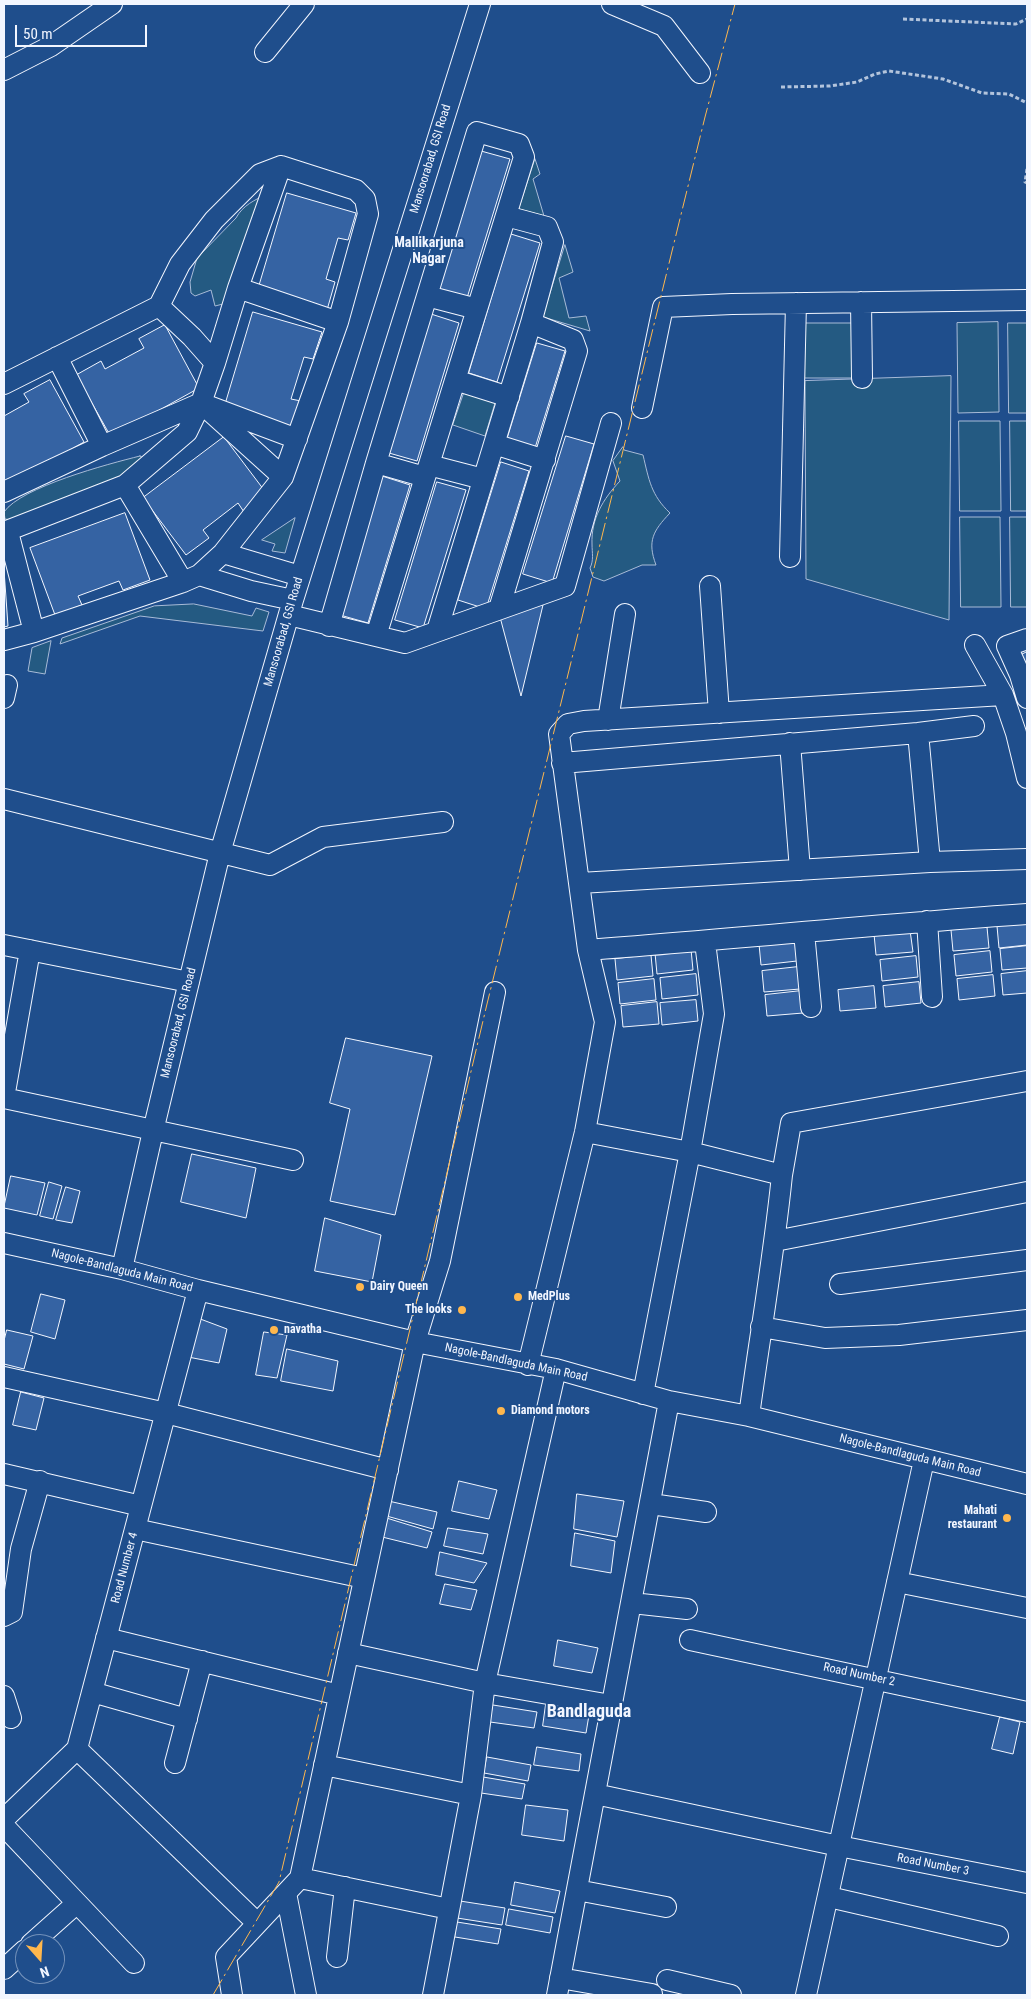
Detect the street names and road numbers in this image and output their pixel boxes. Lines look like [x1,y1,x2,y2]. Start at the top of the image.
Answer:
street label: Mansoorabad, GSI Road [408,103,454,215]
street label: Mansoorabad, GSI Road [261,576,307,688]
street label: Mansoorabad, GSI Road [158,966,200,1080]
street label: Nagole-Bandlaguda Main Road [50,1246,194,1296]
street label: Nagole-Bandlaguda Main Road [443,1341,589,1385]
street label: Nagole-Bandlaguda Main Road [838,1431,982,1481]
street label: Road Number 4 [109,1531,141,1605]
street label: Road Number 2 [822,1660,896,1690]
street label: Road Number 3 [896,1851,970,1879]

